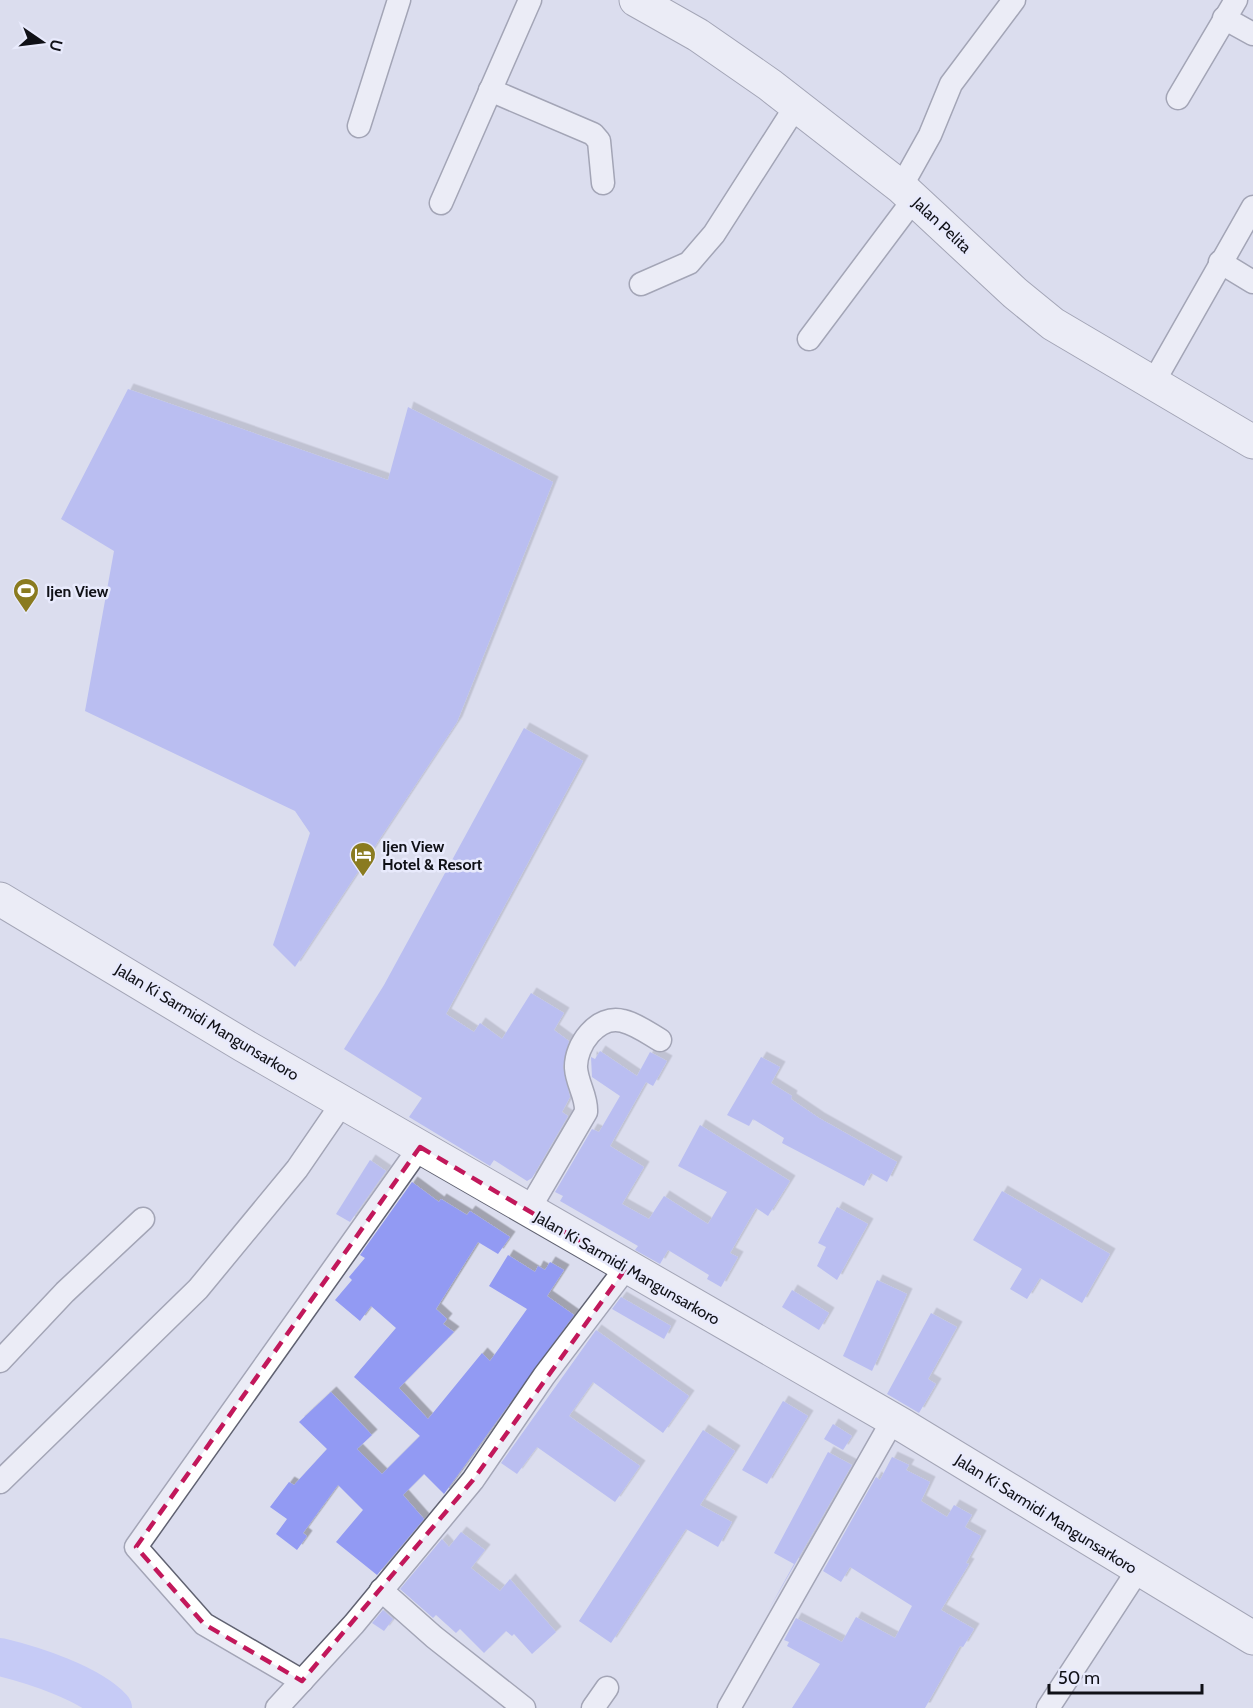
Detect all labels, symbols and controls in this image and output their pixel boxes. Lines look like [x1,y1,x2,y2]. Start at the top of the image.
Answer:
north arrow [12,12,72,72]
text: U [45,38,67,53]
street label: Jalan Pelita [908,192,975,257]
sports icon: Ijen View [11,576,41,614]
place label: Ijen View [46,582,109,601]
place label: Ijen View Hotel & Resort [382,837,483,874]
hotel icon: Ijen View Hotel & Resort [348,840,378,878]
street label: Jalan Ki Sarmidi Mangunsarkoro [111,959,302,1085]
street label: Jalan Ki Sarmidi Mangunsarkoro [530,1207,723,1329]
street label: Jalan Ki Sarmidi Mangunsarkoro [951,1450,1141,1578]
scale bar [1049,1657,1202,1695]
text: 50 m [1058,1667,1100,1689]

